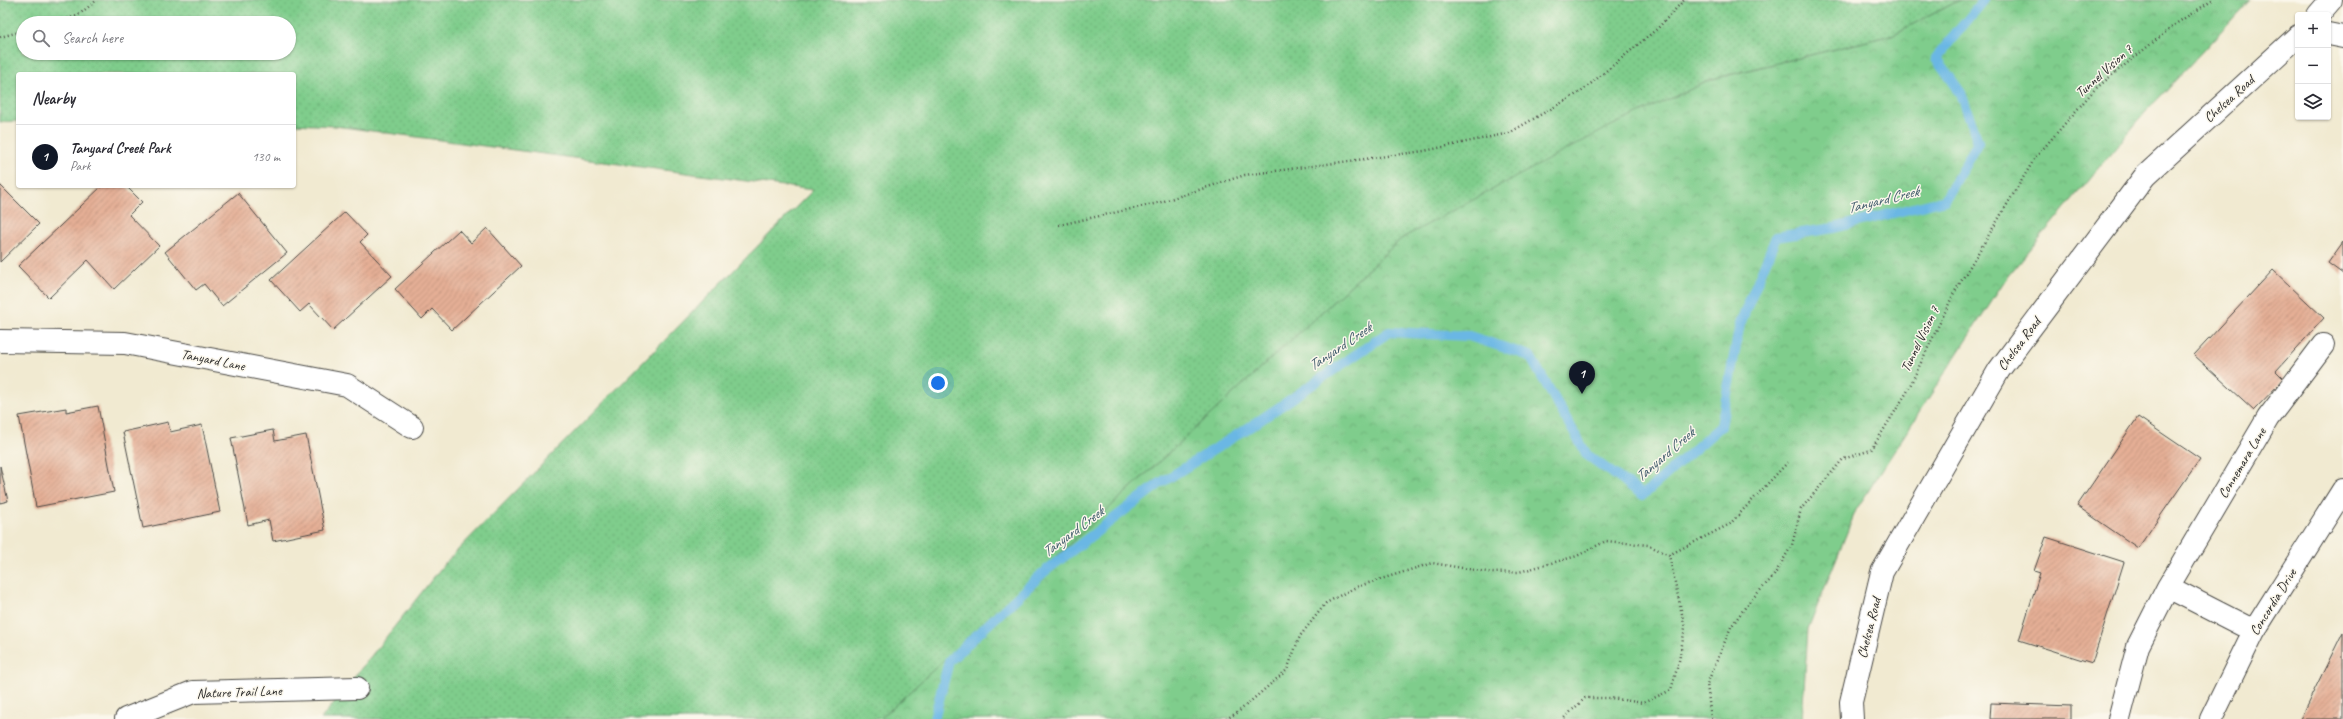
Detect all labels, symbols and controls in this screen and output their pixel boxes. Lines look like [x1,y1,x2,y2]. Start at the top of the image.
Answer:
map controls [2295,12,2331,120]
button: + [2295,12,2331,48]
search box [16,16,296,60]
icon: search [30,27,52,49]
text: Search here [62,29,123,48]
street label: Tunnel Vision 7 [2072,40,2137,101]
button: − [2295,48,2331,84]
street label: Chelsea Road [2200,70,2260,126]
button: layers [2295,84,2331,120]
text: Nearby [32,88,75,109]
text: Tanyard Creek Park [70,139,171,158]
text: 1 [42,149,48,165]
text: 130 m [252,149,280,165]
text: Park [70,158,91,174]
water label: Tanyard Creek [1845,181,1924,218]
street label: Tunnel Vision 7 [1897,303,1944,375]
street label: Chelsea Road [1994,312,2046,374]
water label: Tanyard Creek [1305,317,1378,375]
street label: Tanyard Lane [180,346,248,375]
pin: 1 [1569,361,1595,394]
your location [928,373,948,393]
water label: Tanyard Creek [1631,422,1701,486]
street label: Connemara Lane [2214,423,2270,501]
water label: Tanyard Creek [1038,500,1111,561]
street label: Concordia Drive [2246,564,2301,638]
street label: Chelsea Road [1853,593,1885,660]
street label: Nature Trail Lane [196,682,283,702]

